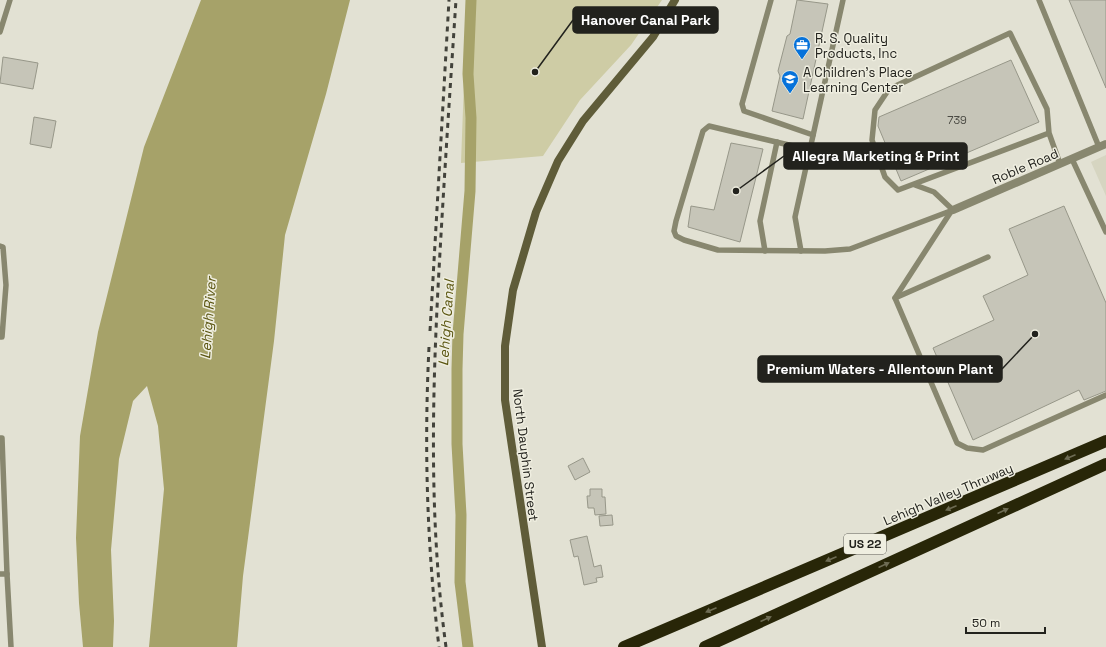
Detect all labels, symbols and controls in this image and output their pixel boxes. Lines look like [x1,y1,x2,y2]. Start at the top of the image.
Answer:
callout: Hanover Canal Park [573,7,718,33]
text: Hanover Canal Park [581,11,711,29]
place label: R. S. Quality Products, Inc [815,30,898,62]
office icon: R. S. Quality Products, Inc [792,35,812,60]
place label: A Children's Place Learning Center [803,64,913,96]
school or university icon: A Children's Place Learning Center [780,69,800,94]
house number: 739 [947,113,967,127]
callout: Allegra Marketing & Print [784,143,967,169]
street label: Roble Road [989,145,1061,188]
text: Allegra Marketing & Print [792,147,960,165]
water label: Lehigh River [196,275,220,360]
water label: Lehigh Canal [434,278,458,367]
callout: Premium Waters - Allentown Plant [758,356,1002,382]
text: Premium Waters - Allentown Plant [767,360,993,378]
street label: North Dauphin Street [509,388,542,522]
one-way arrow [1064,454,1076,460]
street label: Lehigh Valley Thruway [881,459,1016,530]
one-way arrow [944,505,956,511]
one-way arrow [997,508,1008,514]
road number: US 22 [844,534,886,554]
one-way arrow [825,555,837,562]
one-way arrow [879,562,890,568]
one-way arrow [705,607,717,613]
scale bar [966,609,1045,635]
text: 50 m [972,615,1000,631]
one-way arrow [760,616,772,622]

